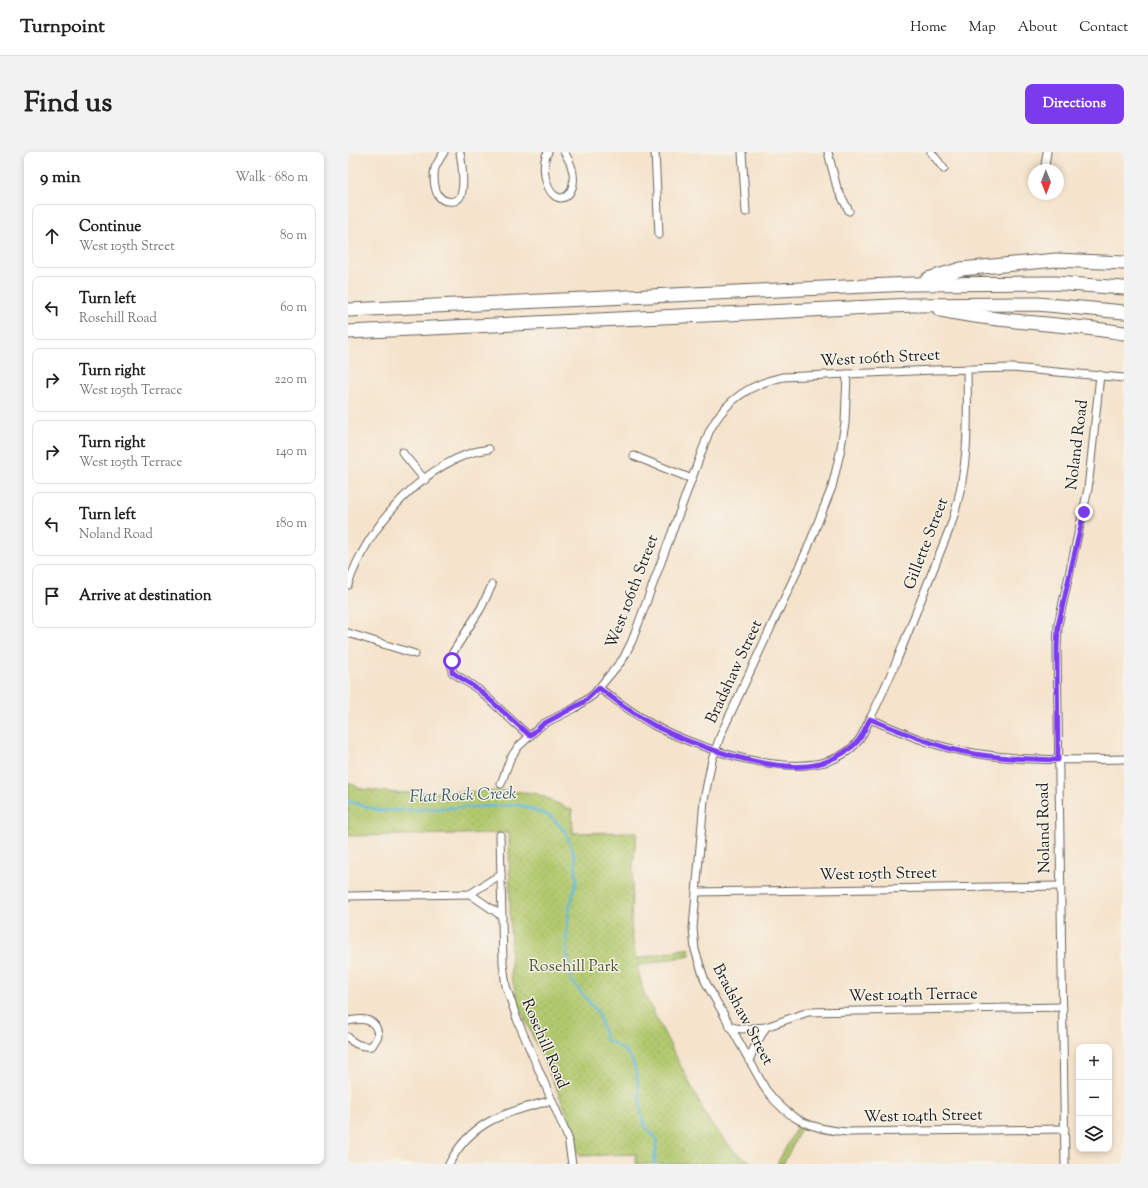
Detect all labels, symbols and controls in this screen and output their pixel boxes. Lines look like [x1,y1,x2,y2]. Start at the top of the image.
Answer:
text: Turnpoint [20,14,105,41]
text: Home [910,18,947,38]
text: Map [969,18,996,38]
text: About [1018,18,1057,38]
text: Contact [1079,18,1128,38]
text: Find us [24,84,112,124]
button: Directions [1025,84,1124,124]
north arrow [1028,164,1064,200]
text: 9 min [40,166,81,190]
text: Walk · 680 m [235,169,308,187]
text: Continue [79,217,141,238]
icon: ahead [41,225,63,247]
text: 80 m [280,227,307,245]
text: West 105th Street [79,238,175,256]
text: Turn left [79,289,136,310]
icon: left [41,297,63,319]
text: 60 m [280,299,307,317]
text: Rosehill Road [79,310,157,328]
street label: West 106th Street [819,344,941,374]
text: Turn right [79,361,145,382]
icon: right [41,369,63,391]
text: 220 m [274,371,307,389]
text: West 105th Terrace [79,382,183,400]
street label: Noland Road [1061,399,1095,491]
text: Turn right [79,433,145,454]
icon: right [41,441,63,463]
text: 140 m [276,443,307,461]
text: West 105th Terrace [79,454,183,472]
street label: Gillette Street [899,494,955,593]
route end [1075,503,1093,521]
text: Turn left [79,505,136,526]
icon: left [41,513,63,535]
text: 180 m [276,515,307,533]
text: Noland Road [79,526,153,544]
street label: West 106th Street [601,531,665,652]
icon: arrive [41,585,63,607]
text: Arrive at destination [79,586,212,607]
street label: Bradshaw Street [701,616,769,728]
route start [443,652,461,670]
water label: Flat Rock Creek [409,782,517,810]
street label: Noland Road [1033,782,1057,874]
street label: West 105th Street [819,862,938,888]
park label: Rosehill Park [529,956,619,979]
street label: Bradshaw Street [706,960,779,1070]
street label: West 104th Terrace [848,983,978,1009]
street label: Rosehill Road [515,995,573,1093]
map controls [1076,1044,1112,1152]
button: + [1076,1044,1112,1080]
button: − [1076,1080,1112,1116]
street label: West 104th Street [863,1104,983,1130]
button: layers [1076,1116,1112,1152]

